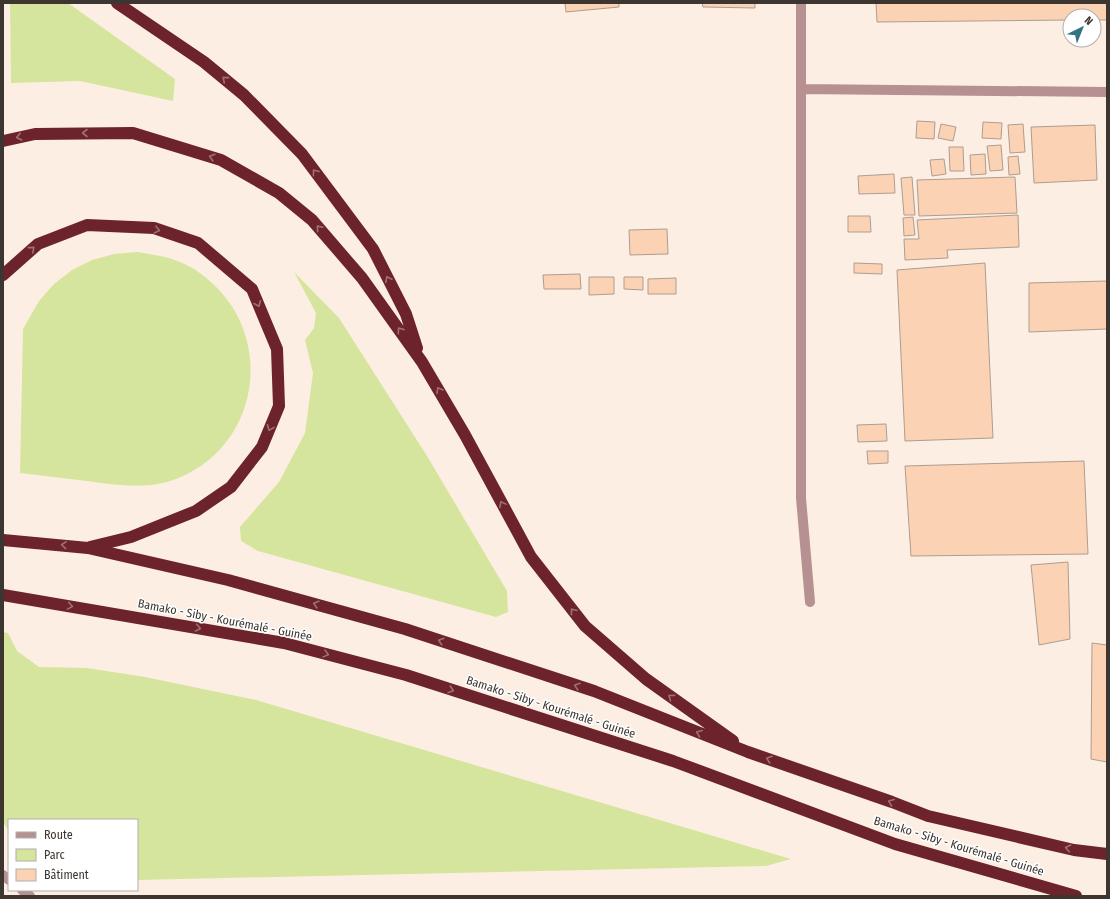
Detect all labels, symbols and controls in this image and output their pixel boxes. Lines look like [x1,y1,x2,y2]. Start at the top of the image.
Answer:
north arrow [1062,8,1102,48]
text: N [1082,14,1095,28]
one-way arrow [222,77,229,84]
one-way arrow [82,129,88,137]
one-way arrow [16,133,22,141]
one-way arrow [208,153,215,162]
one-way arrow [312,169,320,176]
one-way arrow [153,225,160,234]
one-way arrow [316,226,323,233]
one-way arrow [28,246,35,253]
one-way arrow [385,276,393,283]
one-way arrow [253,299,261,307]
one-way arrow [397,327,404,334]
one-way arrow [436,387,443,394]
one-way arrow [266,425,274,432]
one-way arrow [499,500,506,508]
one-way arrow [61,541,67,550]
street label: Bamako - Siby - Kourémalé - Guinée [137,596,313,644]
one-way arrow [313,600,320,609]
one-way arrow [67,602,73,610]
one-way arrow [571,609,578,616]
one-way arrow [195,623,201,632]
one-way arrow [437,637,444,646]
one-way arrow [322,649,329,658]
street label: Bamako - Siby - Kourémalé - Guinée [465,673,637,741]
one-way arrow [574,682,581,691]
one-way arrow [447,685,454,693]
one-way arrow [668,694,675,701]
one-way arrow [695,729,702,737]
one-way arrow [765,756,772,764]
one-way arrow [888,798,895,806]
street label: Bamako - Siby - Kourémalé - Guinée [872,813,1046,879]
legend [8,819,138,891]
text: Route [44,828,73,842]
one-way arrow [1065,845,1072,853]
text: Parc [44,848,65,862]
text: Bâtiment [44,868,89,882]

